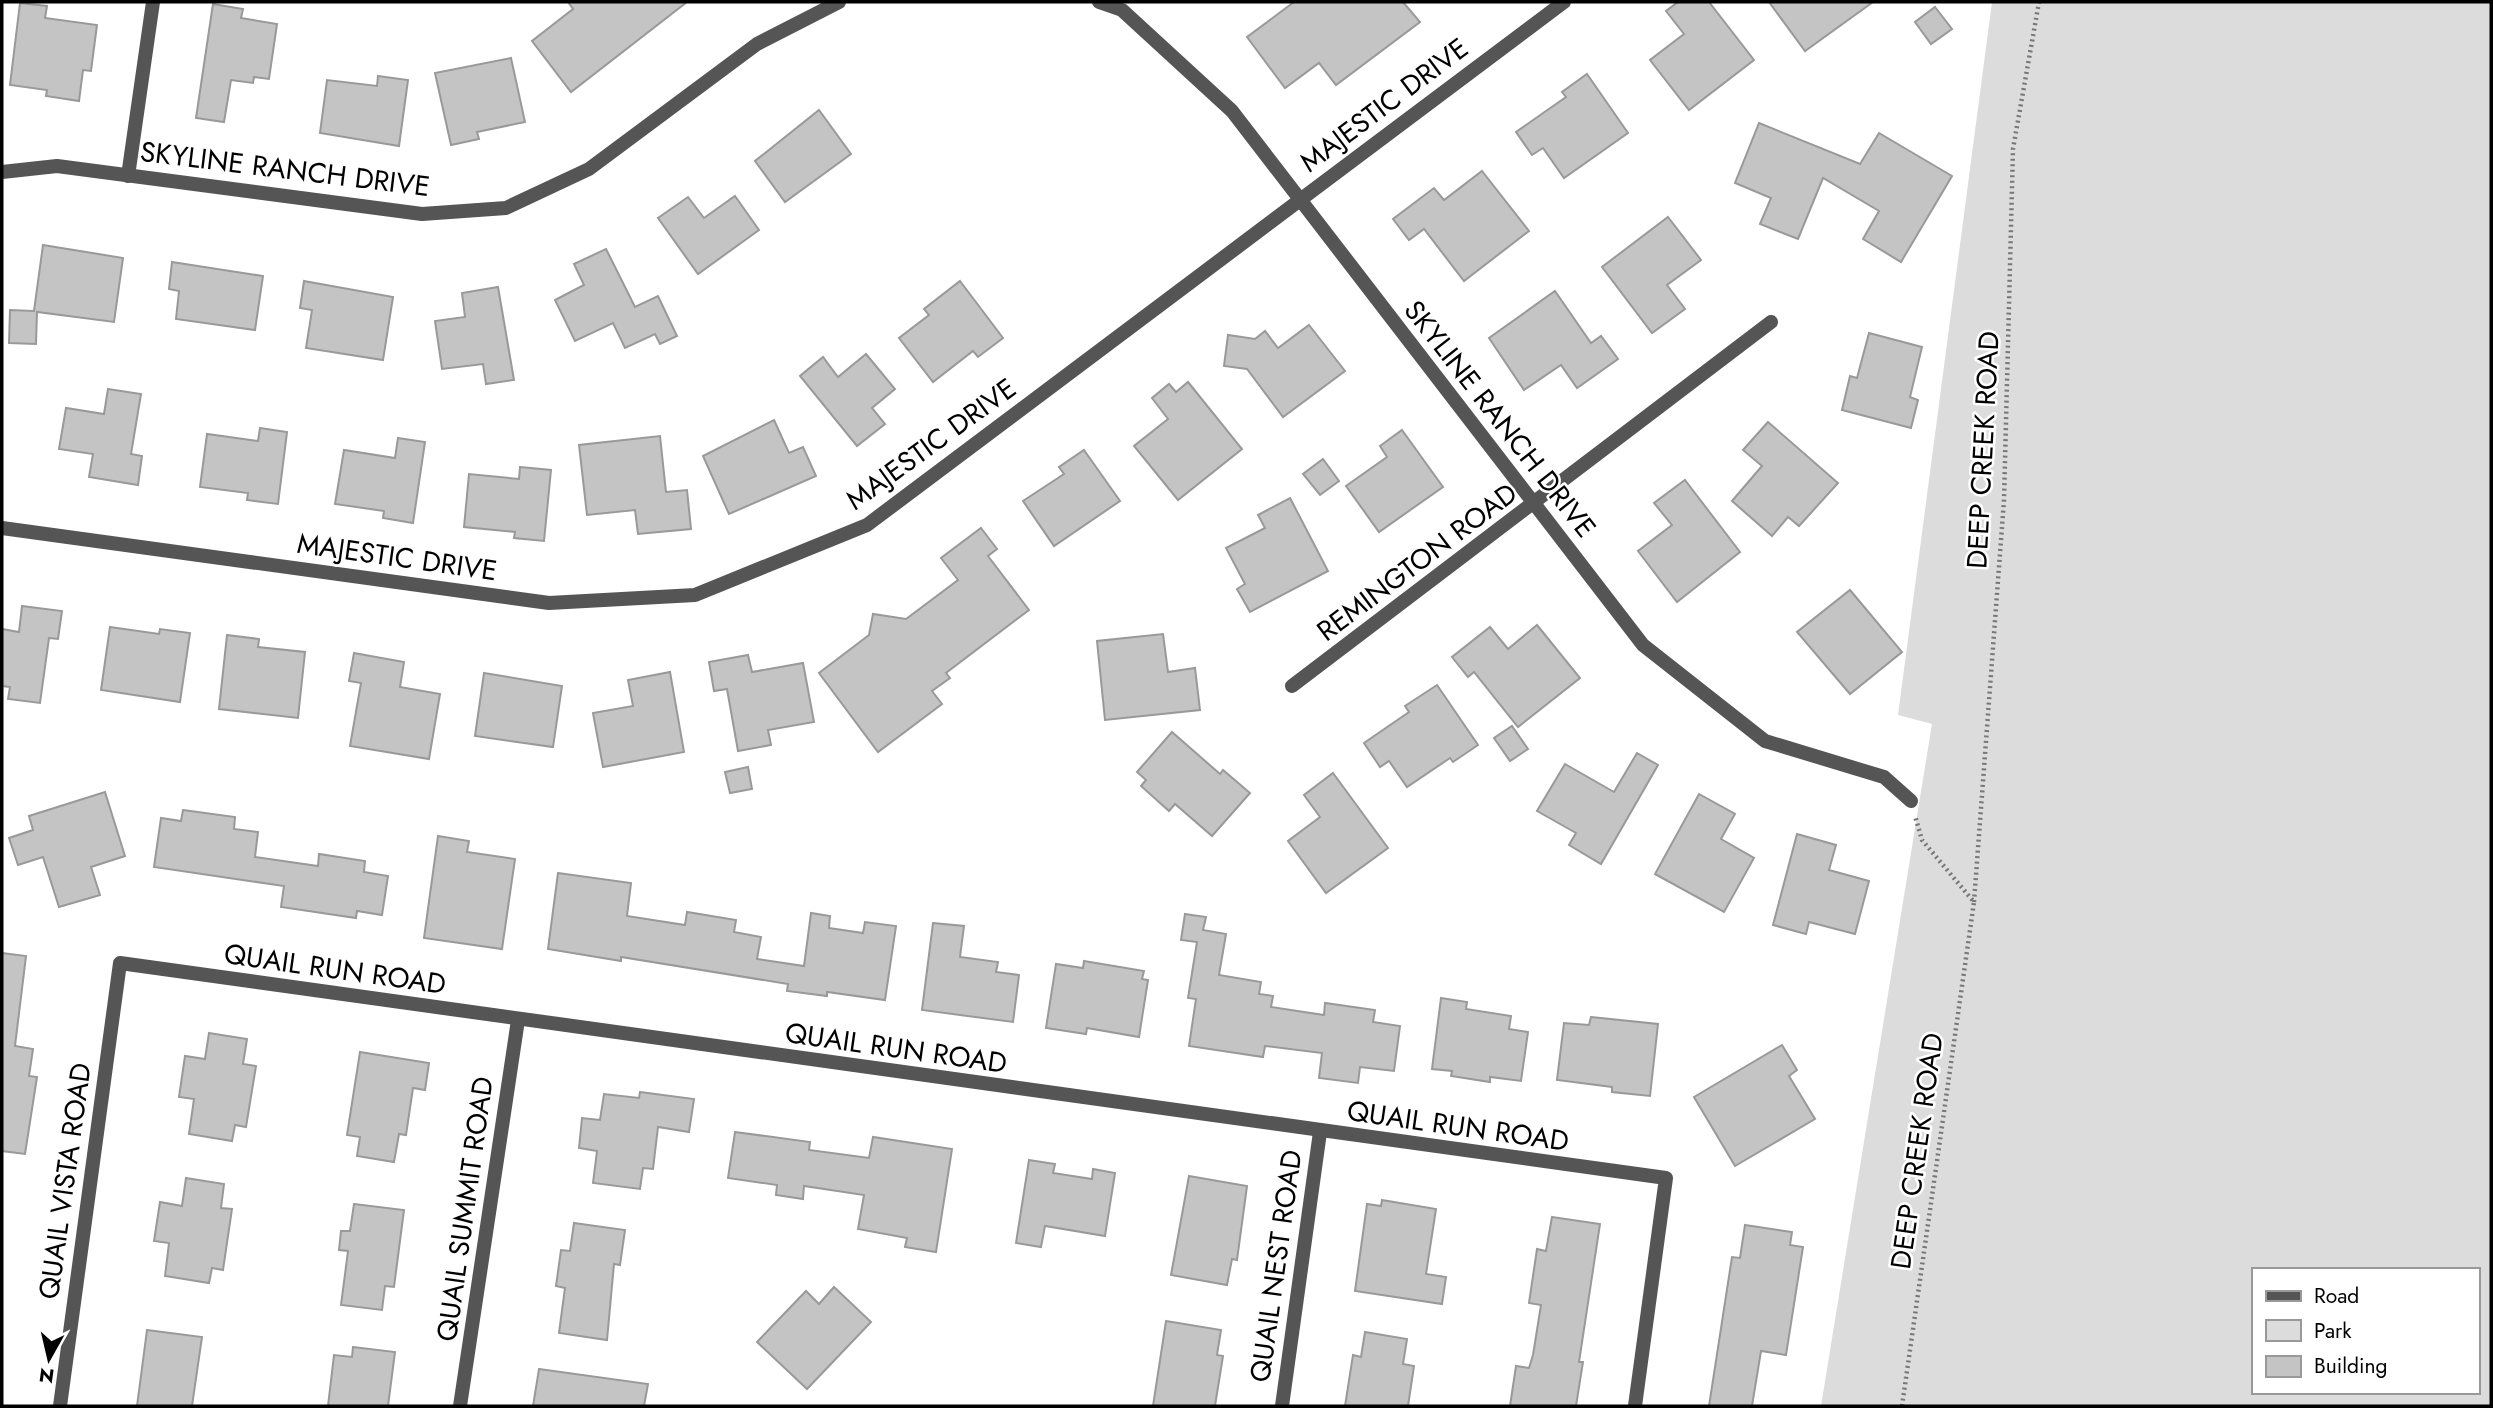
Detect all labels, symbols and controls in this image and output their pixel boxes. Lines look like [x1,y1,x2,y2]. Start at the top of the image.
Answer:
street label: MAJESTIC DRIVE [1291,28,1477,182]
street label: SKYLINE RANCH DRIVE [138,131,432,207]
street label: SKYLINE RANCH DRIVE [1394,291,1606,547]
street label: DEEP CREEK ROAD [1956,330,2010,570]
street label: MAJESTIC DRIVE [837,368,1025,520]
street label: REMINGTON ROAD [1308,473,1526,651]
street label: MAJESTIC DRIVE [294,523,500,591]
street label: QUAIL RUN ROAD [221,933,449,1005]
street label: QUAIL RUN ROAD [782,1012,1010,1084]
street label: DEEP CREEK ROAD [1880,1030,1954,1272]
street label: QUAIL VISTA ROAD [28,1060,102,1302]
street label: QUAIL SUMMIT ROAD [426,1074,504,1344]
street label: QUAIL RUN ROAD [1344,1090,1572,1162]
street label: QUAIL NEST ROAD [1239,1147,1313,1385]
legend [2252,1268,2479,1394]
text: Road [2314,1281,2359,1311]
text: Park [2314,1316,2352,1346]
north arrow [14,1324,84,1394]
text: Building [2314,1351,2387,1381]
text: N [37,1361,56,1390]

